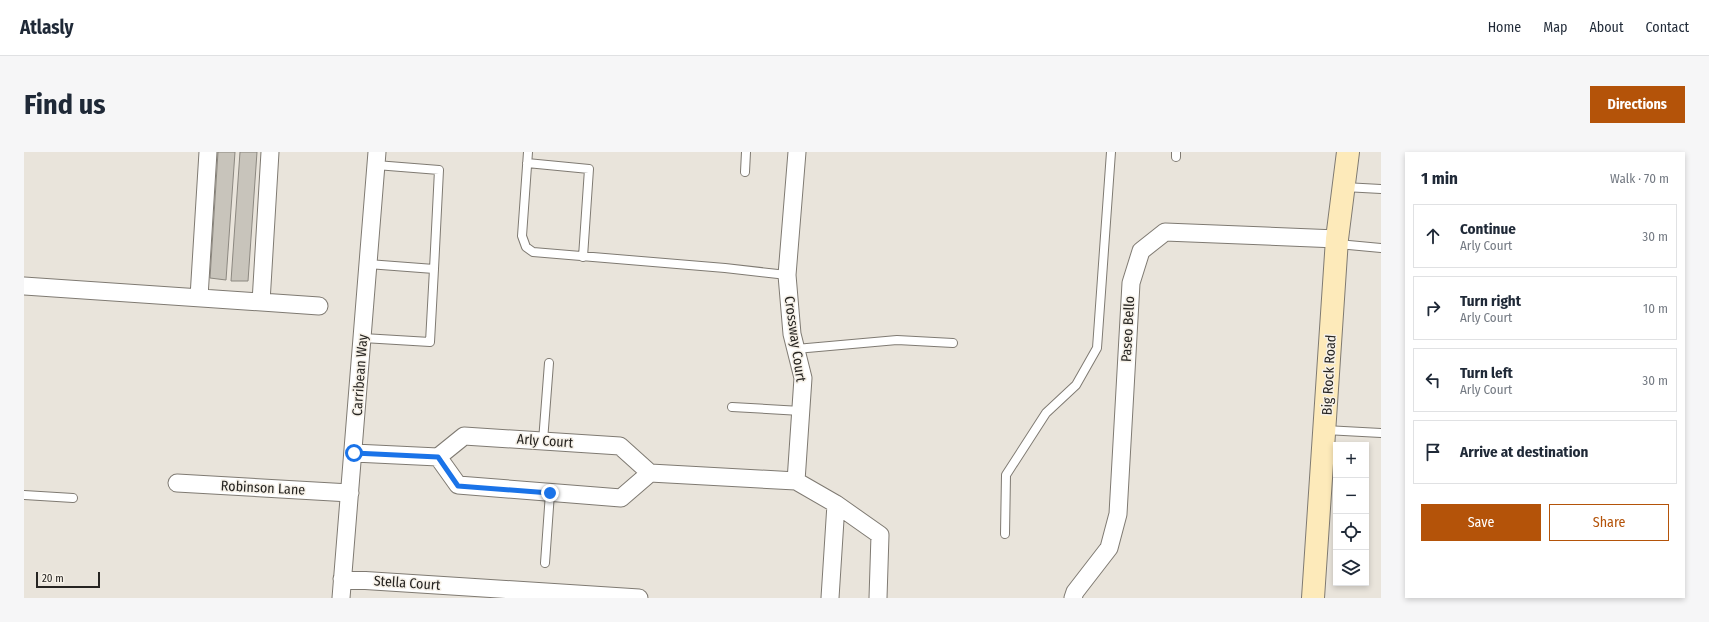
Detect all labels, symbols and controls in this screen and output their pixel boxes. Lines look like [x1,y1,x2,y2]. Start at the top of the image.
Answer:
text: Atlasly [20,16,74,39]
text: Home [1488,19,1521,36]
text: Map [1543,19,1567,36]
text: About [1589,19,1624,36]
text: Contact [1646,19,1689,36]
button: Directions [1590,86,1685,123]
text: Find us [24,88,106,121]
text: 1 min [1421,168,1458,189]
text: Walk · 70 m [1610,171,1669,186]
text: Continue [1460,220,1516,238]
icon: ahead [1422,225,1444,247]
text: 30 m [1642,229,1668,244]
text: Arly Court [1460,238,1512,253]
text: Turn right [1460,292,1521,310]
street label: Crossway Court [781,295,810,383]
street label: Paseo Bello [1118,296,1138,362]
icon: right [1422,297,1444,319]
text: 10 m [1643,301,1668,316]
text: Arly Court [1460,310,1512,325]
street label: Carribean Way [349,333,371,416]
street label: Big Rock Road [1318,334,1340,416]
text: Turn left [1460,364,1513,382]
icon: left [1422,369,1444,391]
text: 30 m [1642,373,1668,388]
text: Arly Court [1460,382,1512,397]
street label: Arly Court [516,431,574,451]
icon: arrive [1422,441,1444,463]
map controls [1333,442,1369,586]
button: + [1333,442,1369,478]
text: Arrive at destination [1460,443,1588,461]
route start [345,444,363,462]
street label: Robinson Lane [220,477,306,499]
button: − [1333,478,1369,514]
route end [541,484,559,502]
button: Save [1421,504,1541,541]
button: Share [1549,504,1669,541]
button: locate [1333,514,1369,550]
button: layers [1333,550,1369,586]
scale bar [36,570,100,589]
text: 20 m [42,572,64,585]
street label: Stella Court [373,572,441,594]

